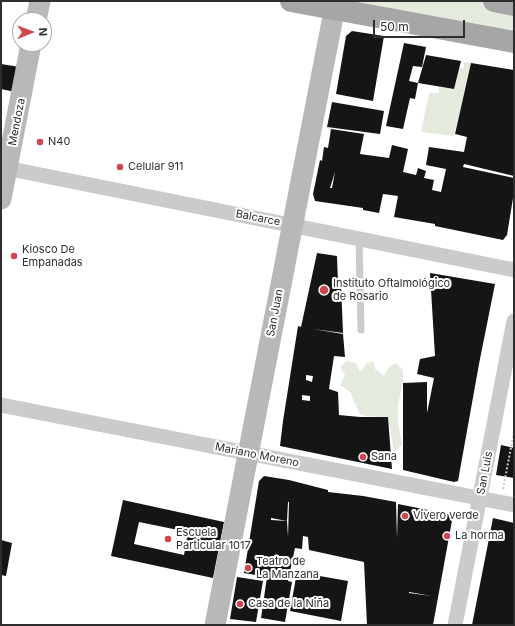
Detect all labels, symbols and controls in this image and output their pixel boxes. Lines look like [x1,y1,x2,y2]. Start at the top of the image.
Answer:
north arrow [12,12,52,52]
scale bar [375,12,467,38]
text: 50 m [380,19,409,34]
text: N [36,27,50,36]
street label: Mendoza [6,97,28,147]
place label: N40 [48,135,70,149]
marker: N40 [35,137,45,147]
place label: Celular 911 [128,160,183,174]
marker: Celular 911 [115,162,125,172]
street label: Balcarce [235,207,281,229]
place label: Kiosco De Empanadas [22,243,83,269]
marker: Kiosco De Empanadas [9,251,19,261]
place label: Instituto Oftalmológico de Rosario [333,277,450,303]
marker: Instituto Oftalmológico de Rosario [318,284,330,296]
street label: San Juan [264,288,286,338]
street label: Mariano Moreno [214,440,300,470]
place label: Sana [371,450,397,464]
street label: San Luis [474,450,496,496]
marker: Sana [358,452,368,462]
place label: Vivero verde [413,509,479,523]
marker: Vivero verde [400,511,410,521]
place label: Escuela Particular 1017 [176,526,251,552]
place label: La horma [455,529,504,543]
marker: La horma [442,531,452,541]
marker: Escuela Particular 1017 [163,534,173,544]
place label: Teatro de La Manzana [256,555,319,581]
marker: Teatro de La Manzana [243,563,253,573]
place label: Casa de la Niña [248,597,329,611]
marker: Casa de la Niña [235,599,245,609]

